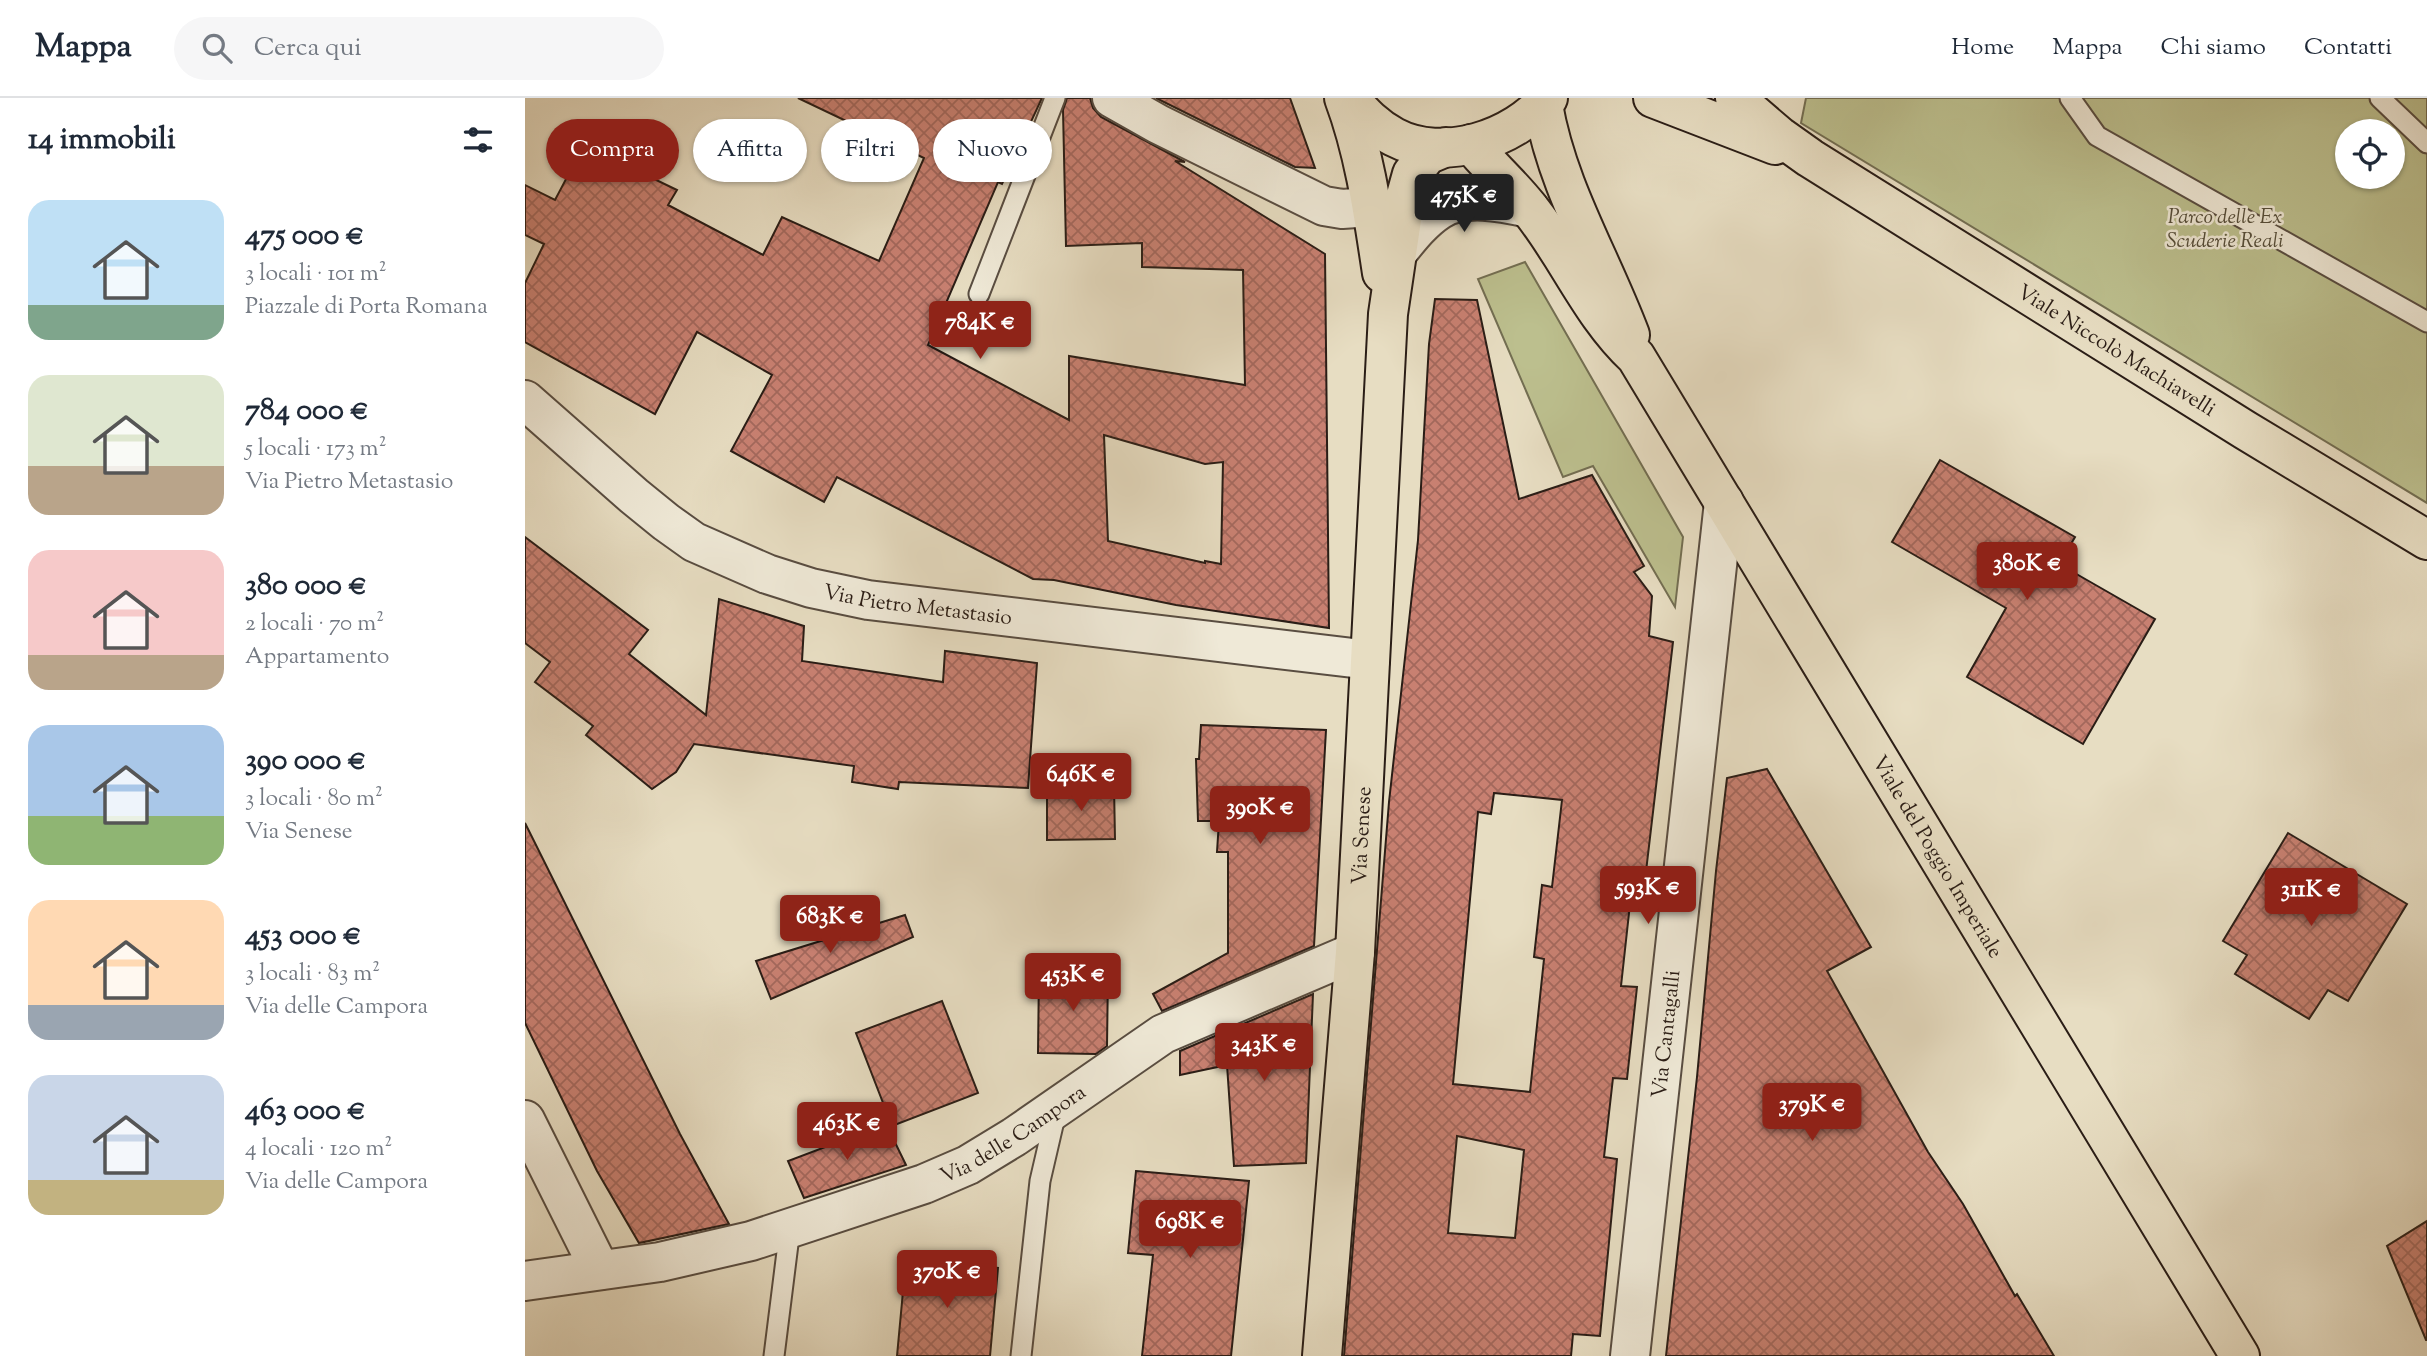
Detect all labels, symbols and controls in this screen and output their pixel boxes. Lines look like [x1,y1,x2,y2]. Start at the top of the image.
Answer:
search box [174,17,664,80]
text: Mappa [35,24,132,72]
icon: search [198,29,236,67]
text: Cerca qui [254,30,362,67]
text: Home [1951,31,2014,65]
text: Mappa [2052,31,2123,65]
text: Chi siamo [2161,31,2266,65]
text: Contatti [2304,31,2392,65]
text: 14 immobili [28,119,175,162]
chip: Compra [546,119,679,182]
chip: Affitta [693,119,807,182]
chip: Filtri [821,119,919,182]
chip: Nuovo [933,119,1052,182]
map controls [2335,119,2405,189]
button: locate [2335,119,2405,189]
icon: filters [459,121,497,159]
pin: 475K € [1407,174,1521,234]
text: 475K € [1431,180,1497,213]
park label: Parco delle Ex Scuderie Reali [2166,203,2284,257]
text: 475 000 € [245,215,364,258]
icon: home [84,228,168,312]
text: 3 locali · 101 m² [245,258,387,291]
street label: Viale Niccolò Machiavelli [2011,278,2221,425]
text: Piazzale di Porta Romana [245,291,488,324]
pin: 784K € [923,302,1037,361]
text: 784K € [945,307,1015,340]
text: 784 000 € [245,390,369,433]
icon: home [84,403,168,487]
text: 5 locali · 173 m² [245,433,386,466]
text: Via Pietro Metastasio [245,466,453,499]
pin: 380K € [1970,542,2084,602]
text: 380K € [1993,548,2061,581]
text: 380 000 € [245,565,367,608]
icon: home [84,578,168,662]
street label: Via Pietro Metastasio [820,578,1014,634]
text: 2 locali · 70 m² [245,608,384,641]
text: Appartamento [245,641,389,674]
text: 390 000 € [245,740,366,783]
street label: Viale del Poggio Imperiale [1863,750,2009,965]
icon: home [84,753,168,837]
pin: 646K € [1024,754,1138,813]
text: 646K € [1046,759,1116,792]
text: 3 locali · 80 m² [245,783,383,816]
pin: 390K € [1203,786,1317,846]
street label: Via Senese [1346,786,1381,885]
text: 390K € [1226,792,1294,825]
text: Via Senese [245,816,353,849]
pin: 593K € [1591,866,1705,926]
pin: 311K € [2254,868,2368,928]
text: 593K € [1616,872,1680,905]
text: 311K € [2281,874,2341,907]
pin: 683K € [773,896,887,955]
text: 683K € [796,901,864,934]
text: 453 000 € [245,915,361,958]
icon: home [84,928,168,1012]
pin: 453K € [1016,954,1130,1013]
text: 3 locali · 83 m² [245,958,380,991]
text: 453K € [1041,959,1105,992]
street label: Via Cantagalli [1645,969,1689,1100]
text: Via delle Campora [245,991,428,1024]
pin: 343K € [1207,1024,1321,1083]
text: 343K € [1231,1029,1297,1062]
street label: Via delle Campora [936,1078,1093,1192]
pin: 379K € [1755,1084,1869,1143]
text: 379K € [1778,1089,1846,1122]
text: 463 000 € [245,1090,366,1133]
pin: 463K € [790,1102,904,1162]
icon: home [84,1103,168,1187]
text: 463K € [813,1108,881,1141]
text: 4 locali · 120 m² [245,1133,392,1166]
text: Via delle Campora [245,1166,428,1199]
pin: 698K € [1133,1200,1247,1260]
text: 698K € [1155,1206,1225,1239]
pin: 370K € [890,1250,1004,1310]
text: 370K € [913,1256,981,1289]

